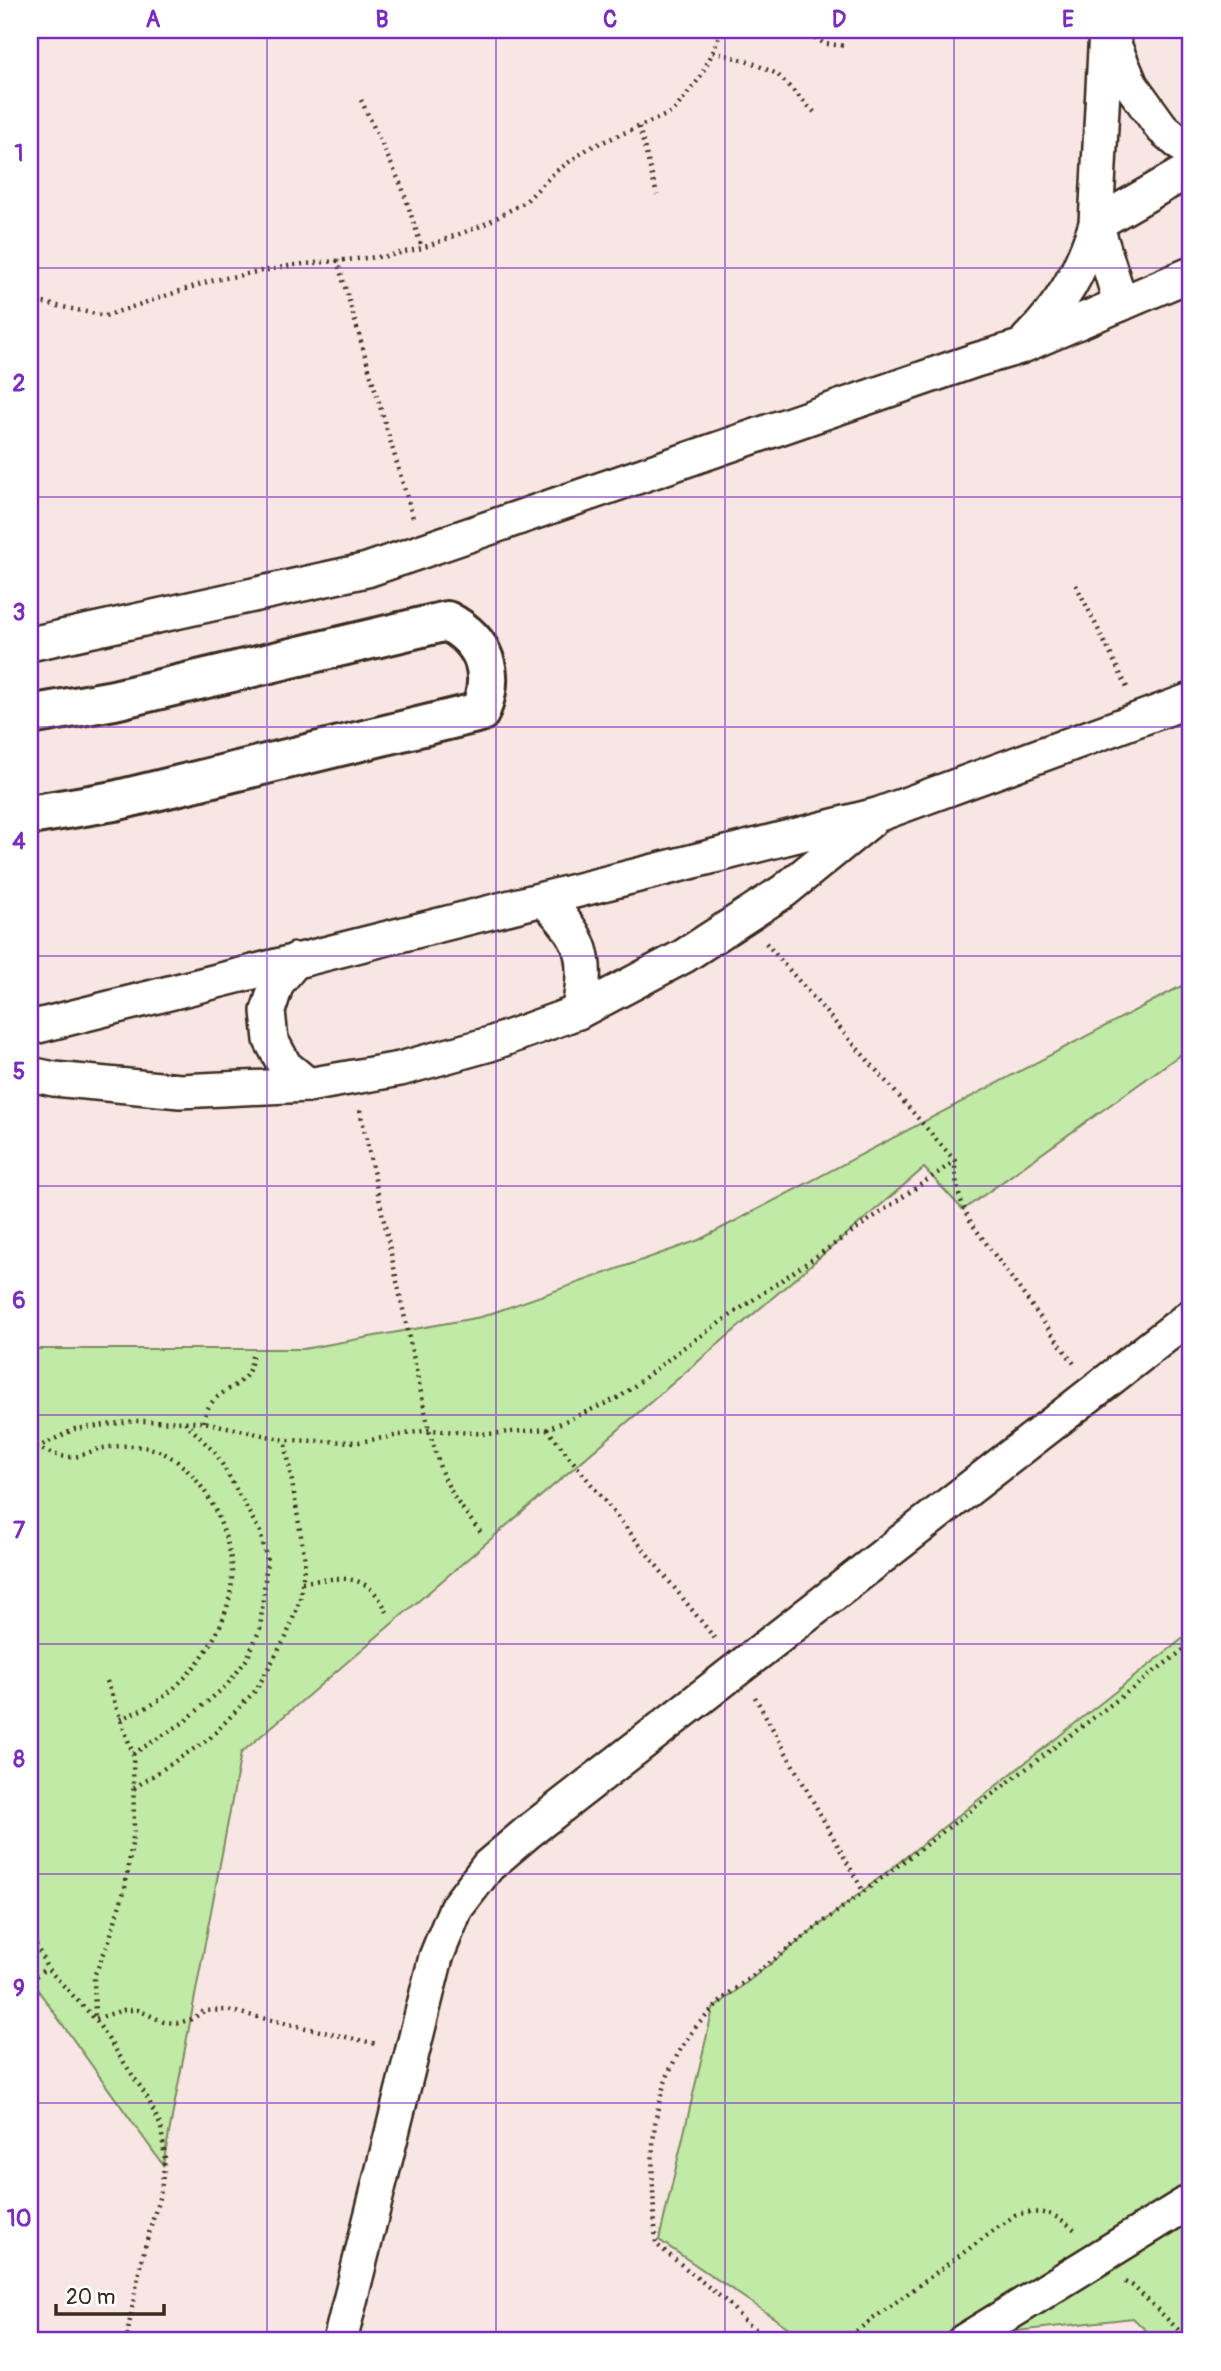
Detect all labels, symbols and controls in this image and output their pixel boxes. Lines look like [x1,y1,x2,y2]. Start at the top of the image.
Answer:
text: A [146,5,161,34]
text: B [375,5,389,34]
text: C [603,5,617,34]
text: D [832,5,846,34]
text: E [1062,5,1074,34]
text: 1 [15,139,24,168]
text: 2 [13,369,26,398]
text: 3 [13,598,25,627]
text: 4 [12,827,26,856]
text: 5 [13,1057,25,1086]
text: 6 [12,1286,26,1315]
text: 7 [13,1516,26,1545]
text: 8 [13,1745,25,1774]
text: 9 [13,1974,25,2003]
text: 10 [7,2204,31,2233]
scale bar [56,2273,164,2317]
text: 20 m [66,2284,115,2311]

